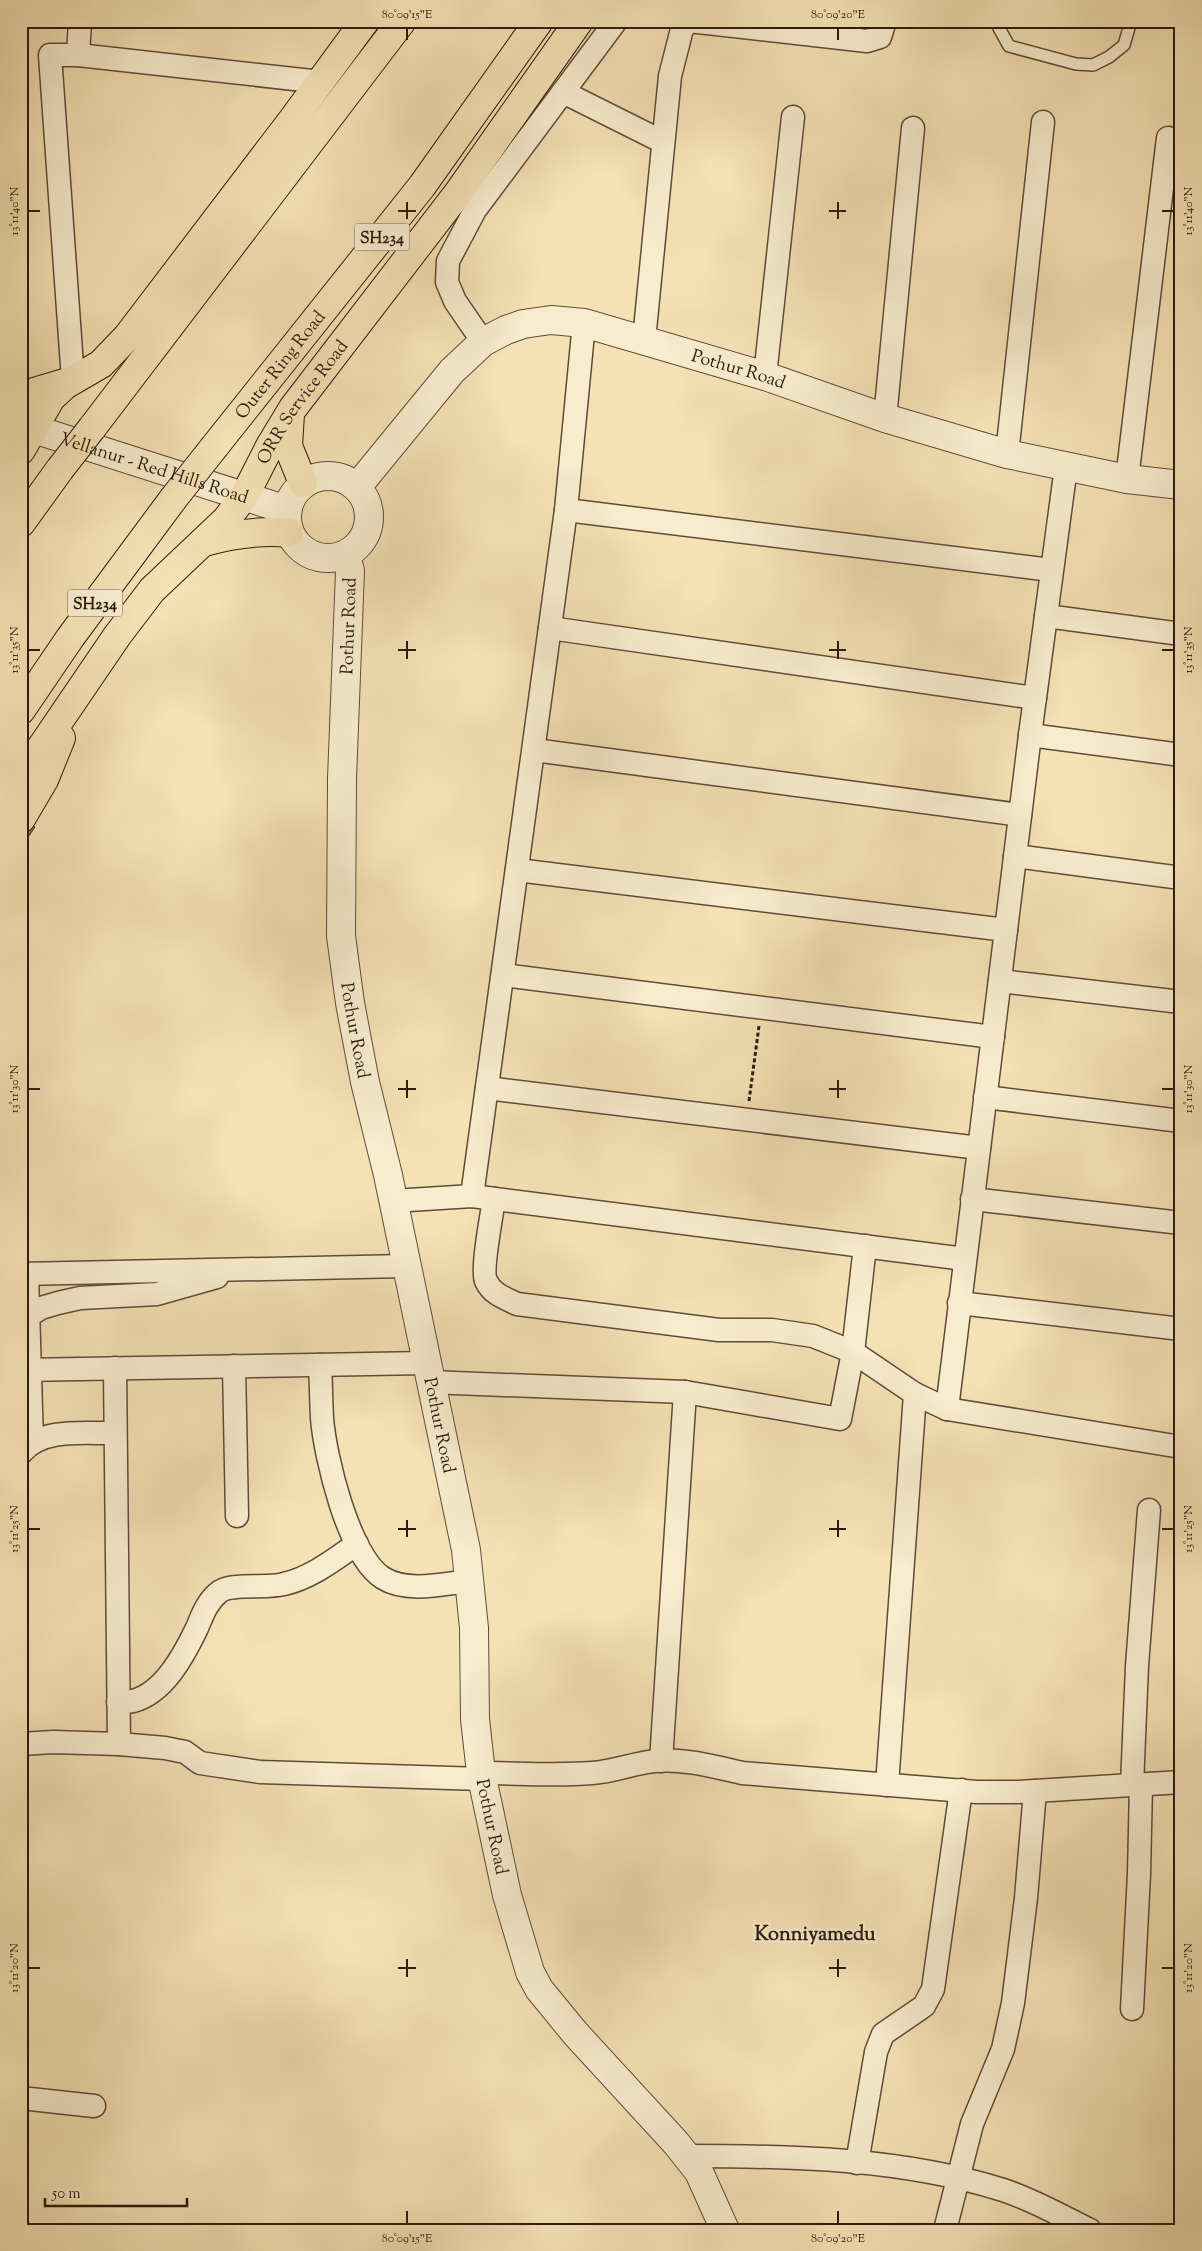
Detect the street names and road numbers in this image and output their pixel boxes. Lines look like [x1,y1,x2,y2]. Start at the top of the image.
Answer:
road number: SH234 [354,223,410,250]
street label: Outer Ring Road [230,306,333,426]
street label: ORR Service Road [252,335,355,470]
street label: Pothur Road [688,344,789,397]
street label: Vellanur - Red Hills Road [56,427,251,512]
street label: Pothur Road [335,577,365,675]
road number: SH234 [68,590,122,616]
street label: Pothur Road [332,981,375,1081]
street label: Pothur Road [415,1375,461,1476]
street label: Pothur Road [468,1777,513,1877]

